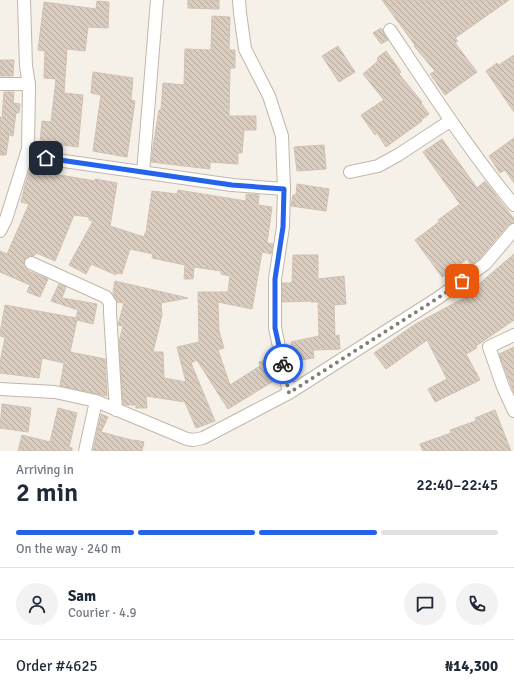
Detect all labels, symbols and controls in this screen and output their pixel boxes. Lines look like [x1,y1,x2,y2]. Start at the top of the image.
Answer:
pin [29,141,63,175]
icon: home [35,147,57,169]
pin [445,264,479,298]
icon: bag [451,270,473,292]
courier [263,344,303,384]
icon: bike [272,353,294,375]
text: Arriving in [16,462,74,478]
text: 22:40–22:45 [417,476,498,494]
text: 2 min [16,477,78,509]
text: On the way · 240 m [16,541,121,557]
button: person [16,583,58,625]
button: chat [404,583,446,625]
button: phone [456,583,498,625]
text: Sam [68,587,96,605]
text: Courier · 4.9 [68,605,137,621]
text: Order #4625 [16,657,98,675]
text: ₦14,300 [445,657,498,675]

